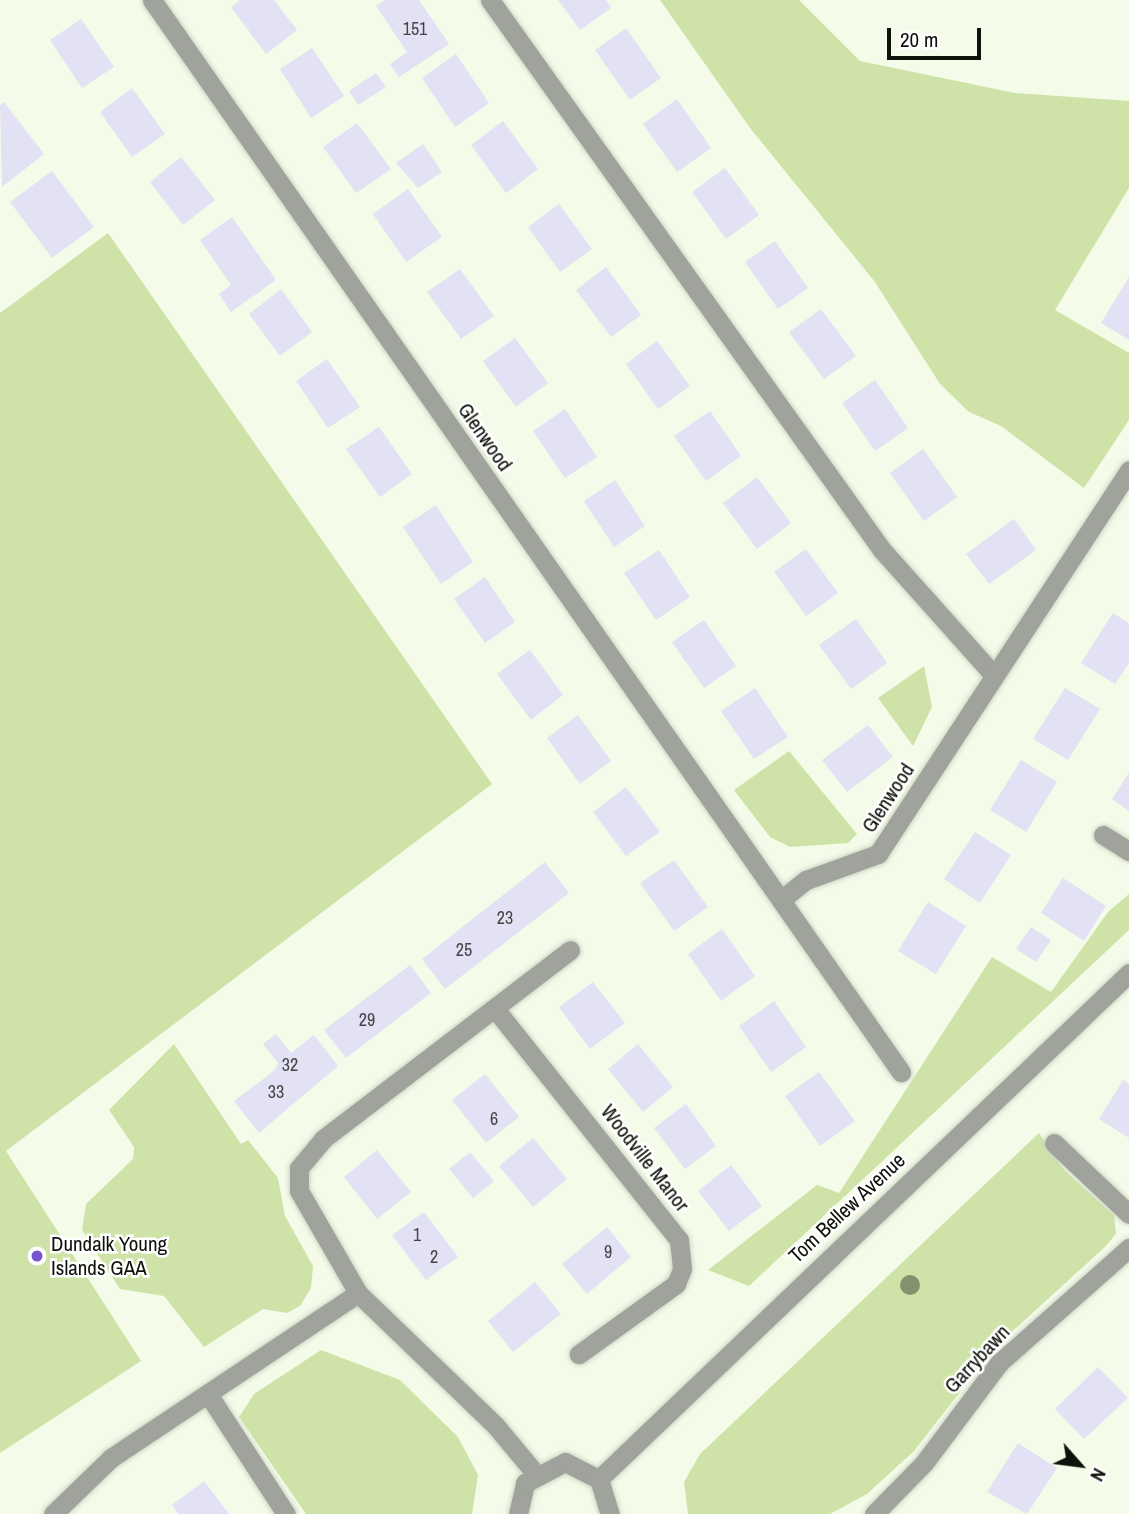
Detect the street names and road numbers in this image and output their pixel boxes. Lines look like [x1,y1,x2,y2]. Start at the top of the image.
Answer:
street label: Glenwood [452,398,518,476]
street label: Glenwood [856,759,920,837]
street label: Woodville Manor [595,1099,695,1217]
street label: Tom Bellew Avenue [783,1147,911,1269]
street label: Garrybawn [939,1320,1015,1398]

